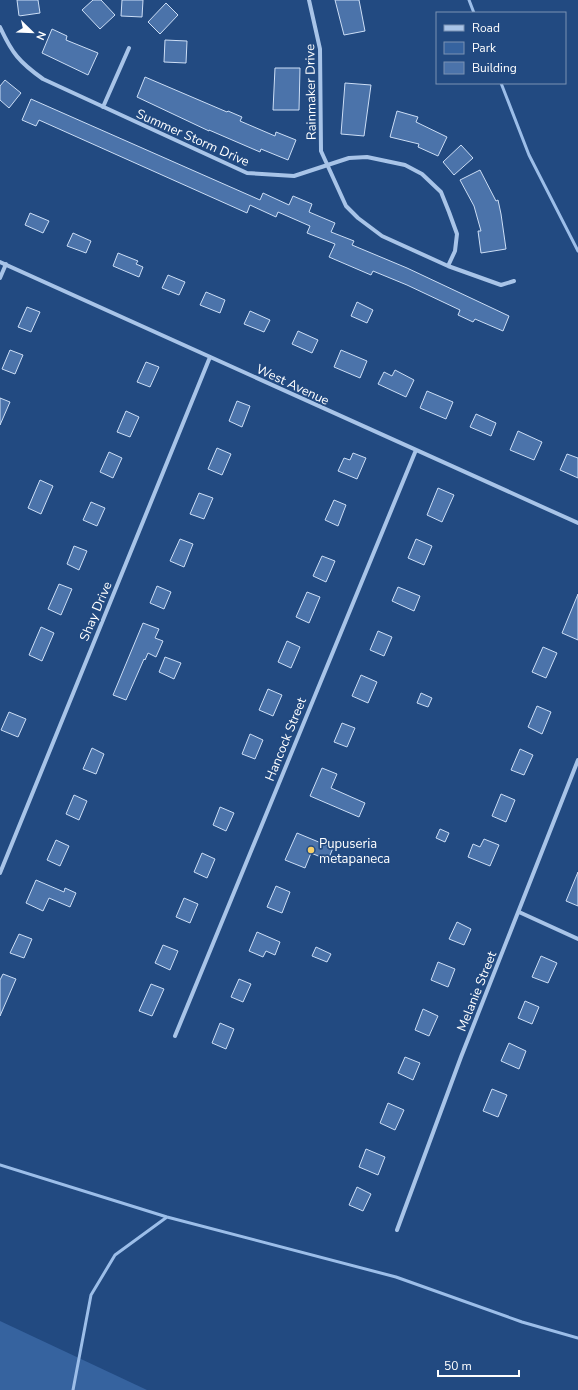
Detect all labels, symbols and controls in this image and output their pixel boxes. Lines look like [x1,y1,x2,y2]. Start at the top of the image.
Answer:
north arrow [12,12,52,52]
legend [436,12,566,84]
text: Road [472,20,500,36]
text: N [32,29,49,42]
text: Park [472,40,497,56]
street label: Rainmaker Drive [301,44,321,140]
text: Building [472,60,517,76]
street label: Summer Storm Drive [133,105,252,171]
street label: West Avenue [253,360,332,410]
street label: Shay Drive [75,579,117,644]
street label: Hancock Street [261,695,311,784]
place label: Pupuseria metapaneca [319,835,390,868]
marker: Pupuseria metapaneca [306,845,316,855]
street label: Melanie Street [453,948,501,1034]
scale bar [438,1352,519,1378]
text: 50 m [444,1358,472,1374]

